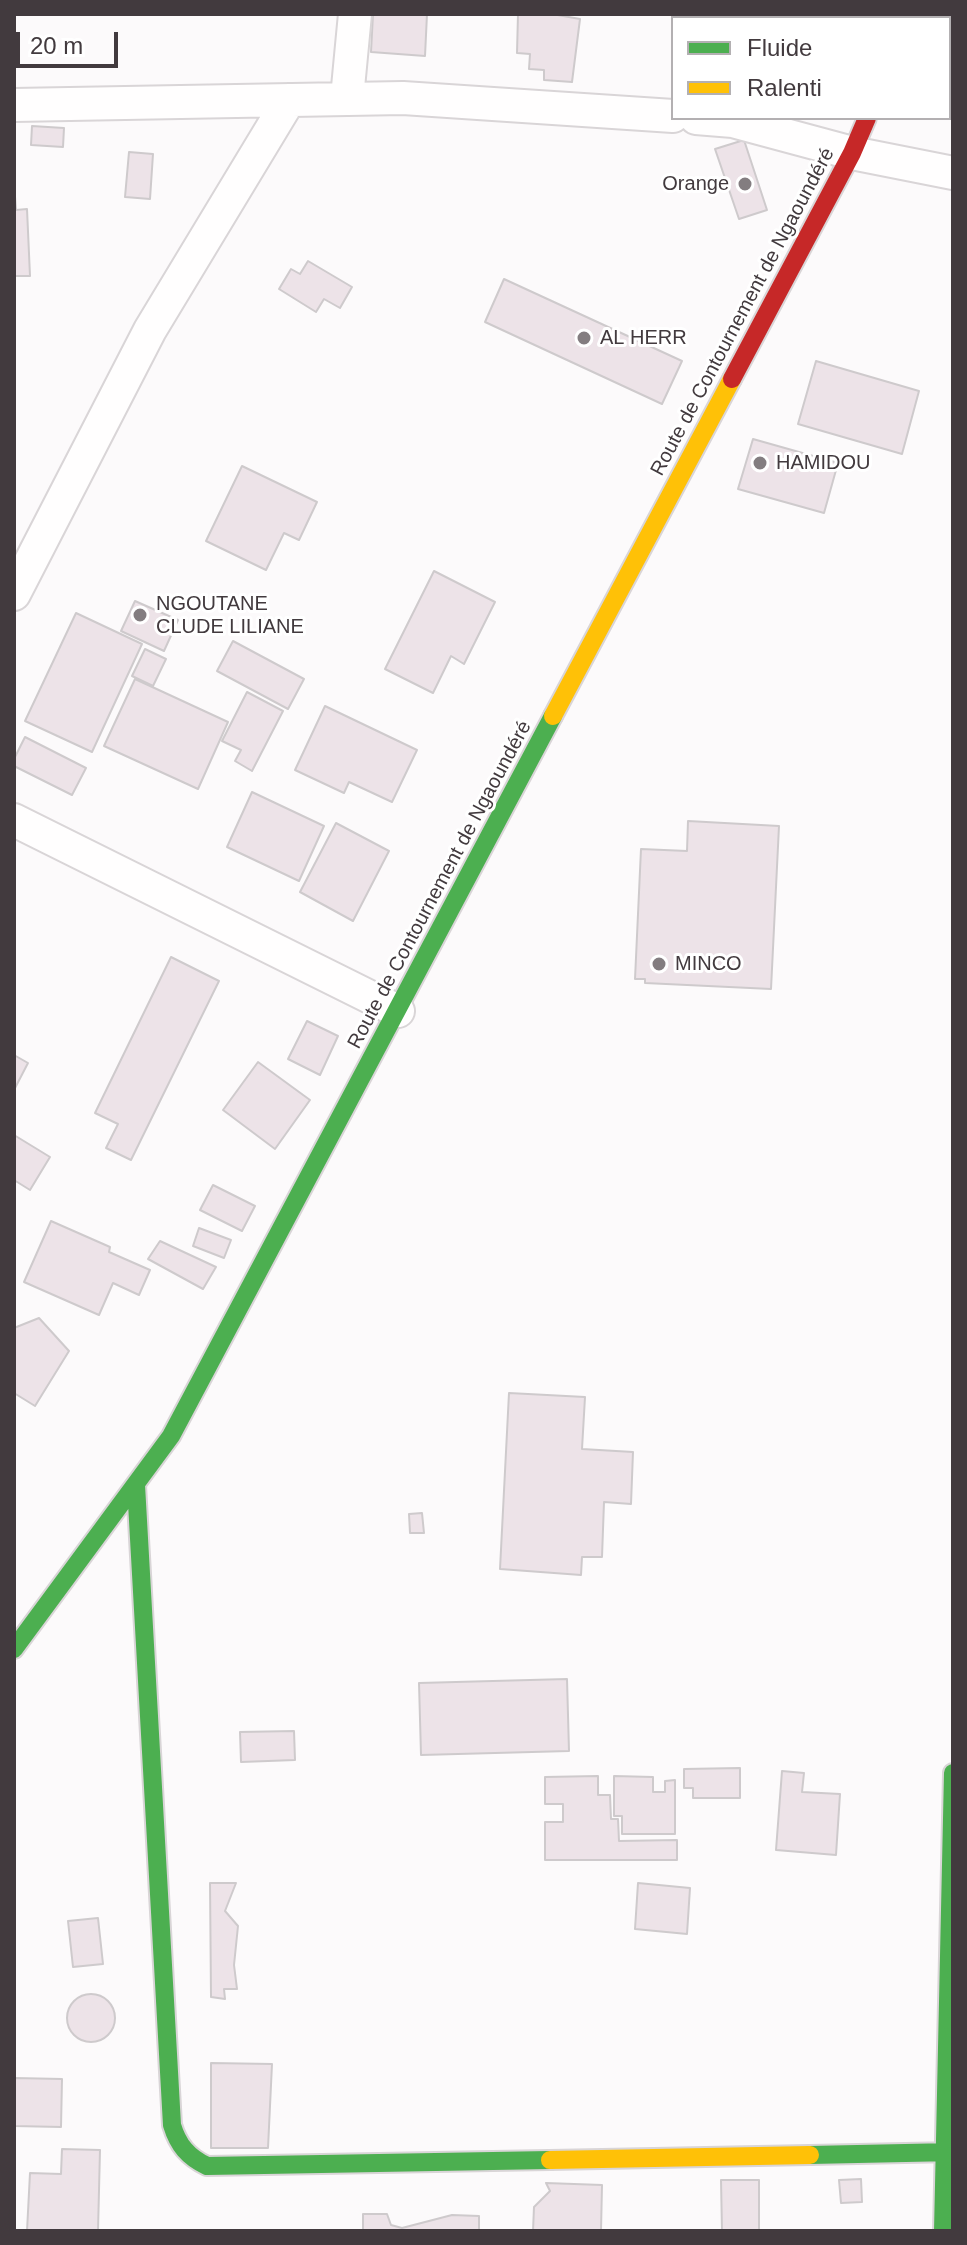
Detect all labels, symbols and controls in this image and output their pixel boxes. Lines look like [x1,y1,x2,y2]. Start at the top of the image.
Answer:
scale bar [20,16,122,66]
legend [671,16,951,120]
text: 20 m [30,32,83,59]
text: Fluide [747,34,812,61]
text: Ralenti [747,74,822,101]
street label: Route de Contournement de Ngaoundéré [646,144,840,480]
place label: Orange [662,172,729,196]
marker: Orange [736,175,754,193]
place label: AL HERR [600,326,687,350]
marker: AL HERR [575,329,593,347]
place label: HAMIDOU [776,451,870,475]
marker: HAMIDOU [751,454,769,472]
place label: NGOUTANE CLUDE LILIANE [156,592,304,639]
marker: NGOUTANE CLUDE LILIANE [131,606,149,624]
street label: Route de Contournement de Ngaoundéré [343,717,537,1053]
place label: MINCO [675,952,742,976]
marker: MINCO [650,955,668,973]

